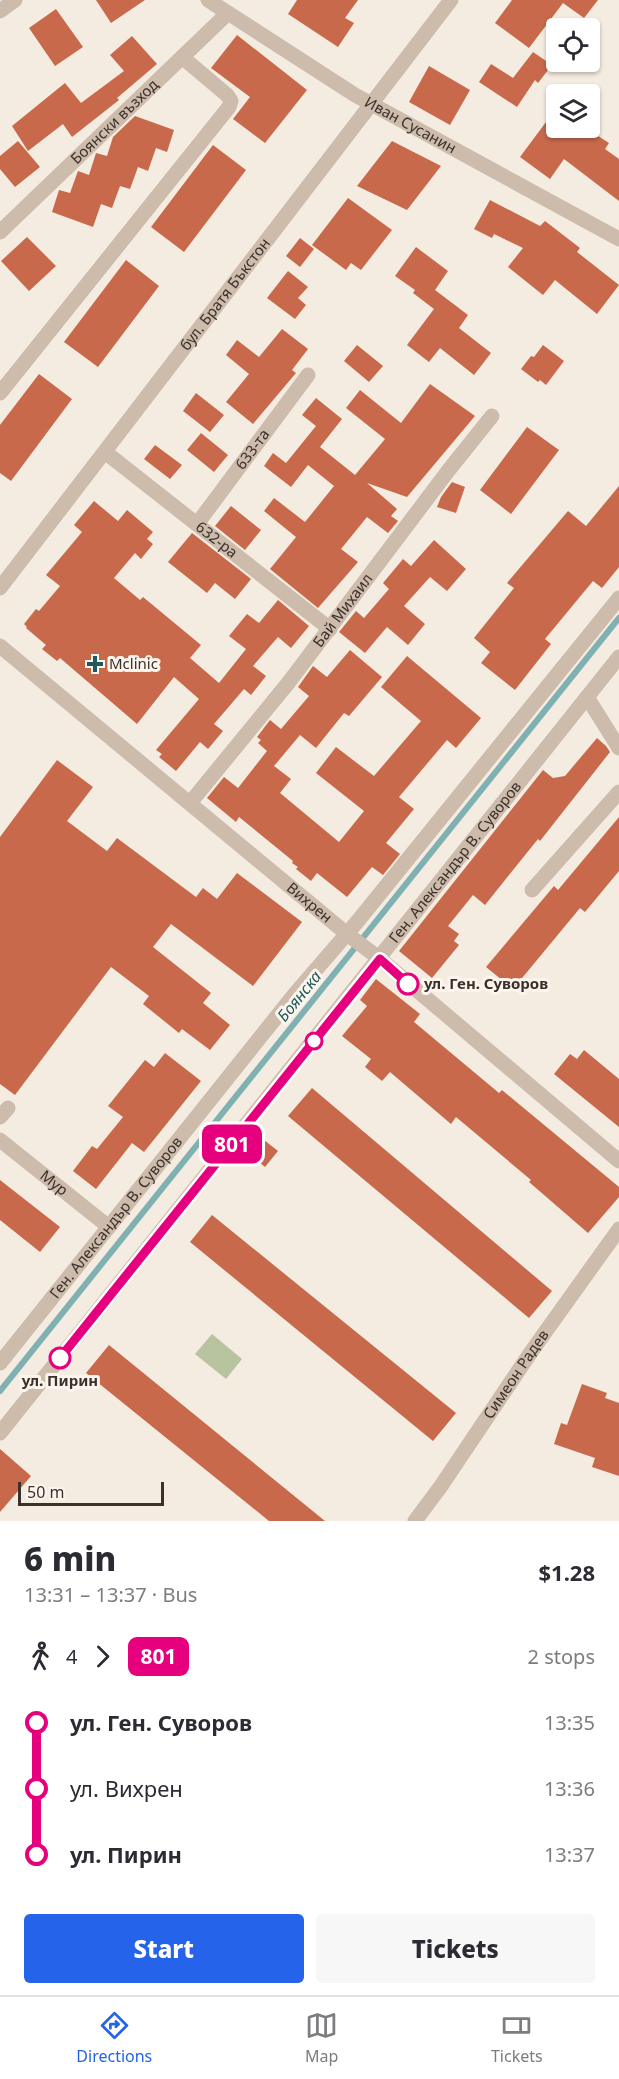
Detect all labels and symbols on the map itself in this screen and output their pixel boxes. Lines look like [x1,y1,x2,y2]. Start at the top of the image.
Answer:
street label: Боянски възход [66,74,162,168]
street label: Иван Сусанин [361,91,460,157]
street label: бул. Братя Бъкстон [175,233,274,354]
street label: 633-та [230,425,273,473]
street label: 632-ра [192,516,242,562]
street label: Бай Михаил [308,569,377,651]
place label: Mclinic [109,653,158,673]
marker: Mclinic [86,655,104,673]
street label: Ген. Александър В. Суворов [384,777,525,947]
street label: Вихрен [283,877,337,927]
water label: Боянска [272,966,326,1026]
marker: ул. Ген. Суворов [397,973,419,995]
place label: ул. Ген. Суворов [423,973,548,993]
unlabelled marker [305,1032,323,1050]
line badge: 801 [198,1124,266,1164]
street label: Ген. Александър В. Суворов [44,1132,186,1302]
street label: Мур [36,1165,73,1200]
street label: Симеон Радев [478,1325,553,1422]
marker: ул. Пирин [49,1347,71,1369]
place label: ул. Пирин [21,1370,98,1390]
scale bar [18,1479,164,1506]

